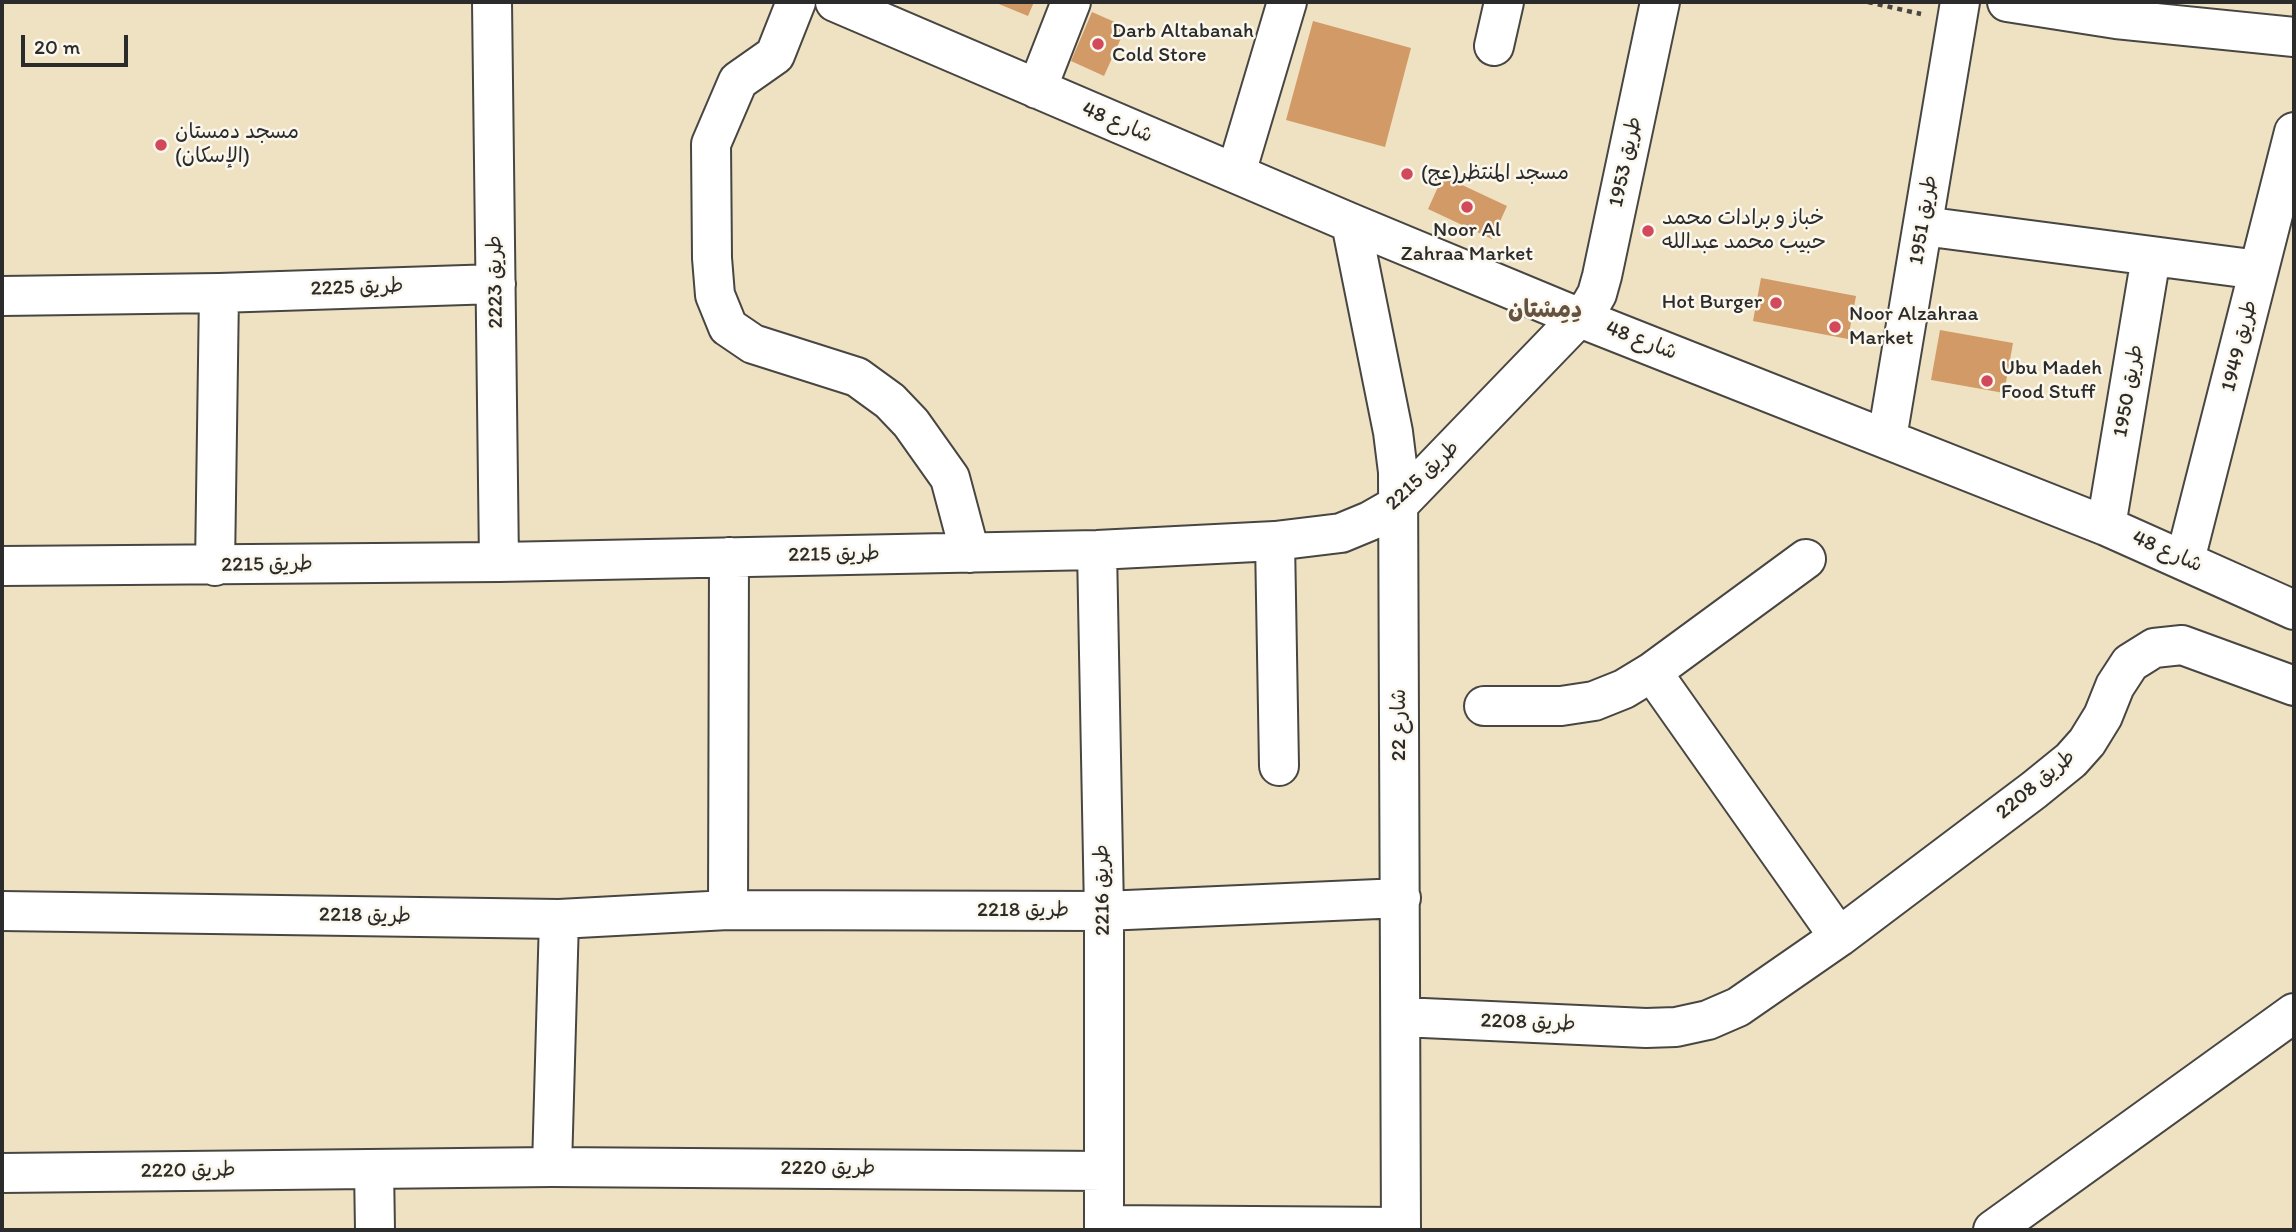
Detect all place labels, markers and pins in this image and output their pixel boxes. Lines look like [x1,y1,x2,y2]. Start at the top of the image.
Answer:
place label: Darb Altabanah Cold Store [1112,19,1254,69]
marker: Darb Altabanah Cold Store [1090,36,1106,52]
place label: مسجد دمستان (الإسكان) [175,120,299,170]
marker: مسجد دمستان (الإسكان) [153,137,169,153]
place label: مسجد المنتظر(عج) [1421,161,1569,187]
marker: مسجد المنتظر(عج) [1399,166,1415,182]
marker: Noor Al Zahraa Market [1459,199,1475,215]
place label: خباز و برادات محمد حبيب محمد عبدالله [1662,206,1826,256]
place label: Noor Al Zahraa Market [1401,218,1533,268]
marker: خباز و برادات محمد حبيب محمد عبدالله [1640,223,1656,239]
place label: Hot Burger [1662,290,1762,316]
marker: Hot Burger [1768,295,1784,311]
place label: Noor Alzahraa Market [1849,302,1978,352]
marker: Noor Alzahraa Market [1827,319,1843,335]
place label: Ubu Madeh Food Stuff [2001,356,2102,406]
marker: Ubu Madeh Food Stuff [1979,373,1995,389]

